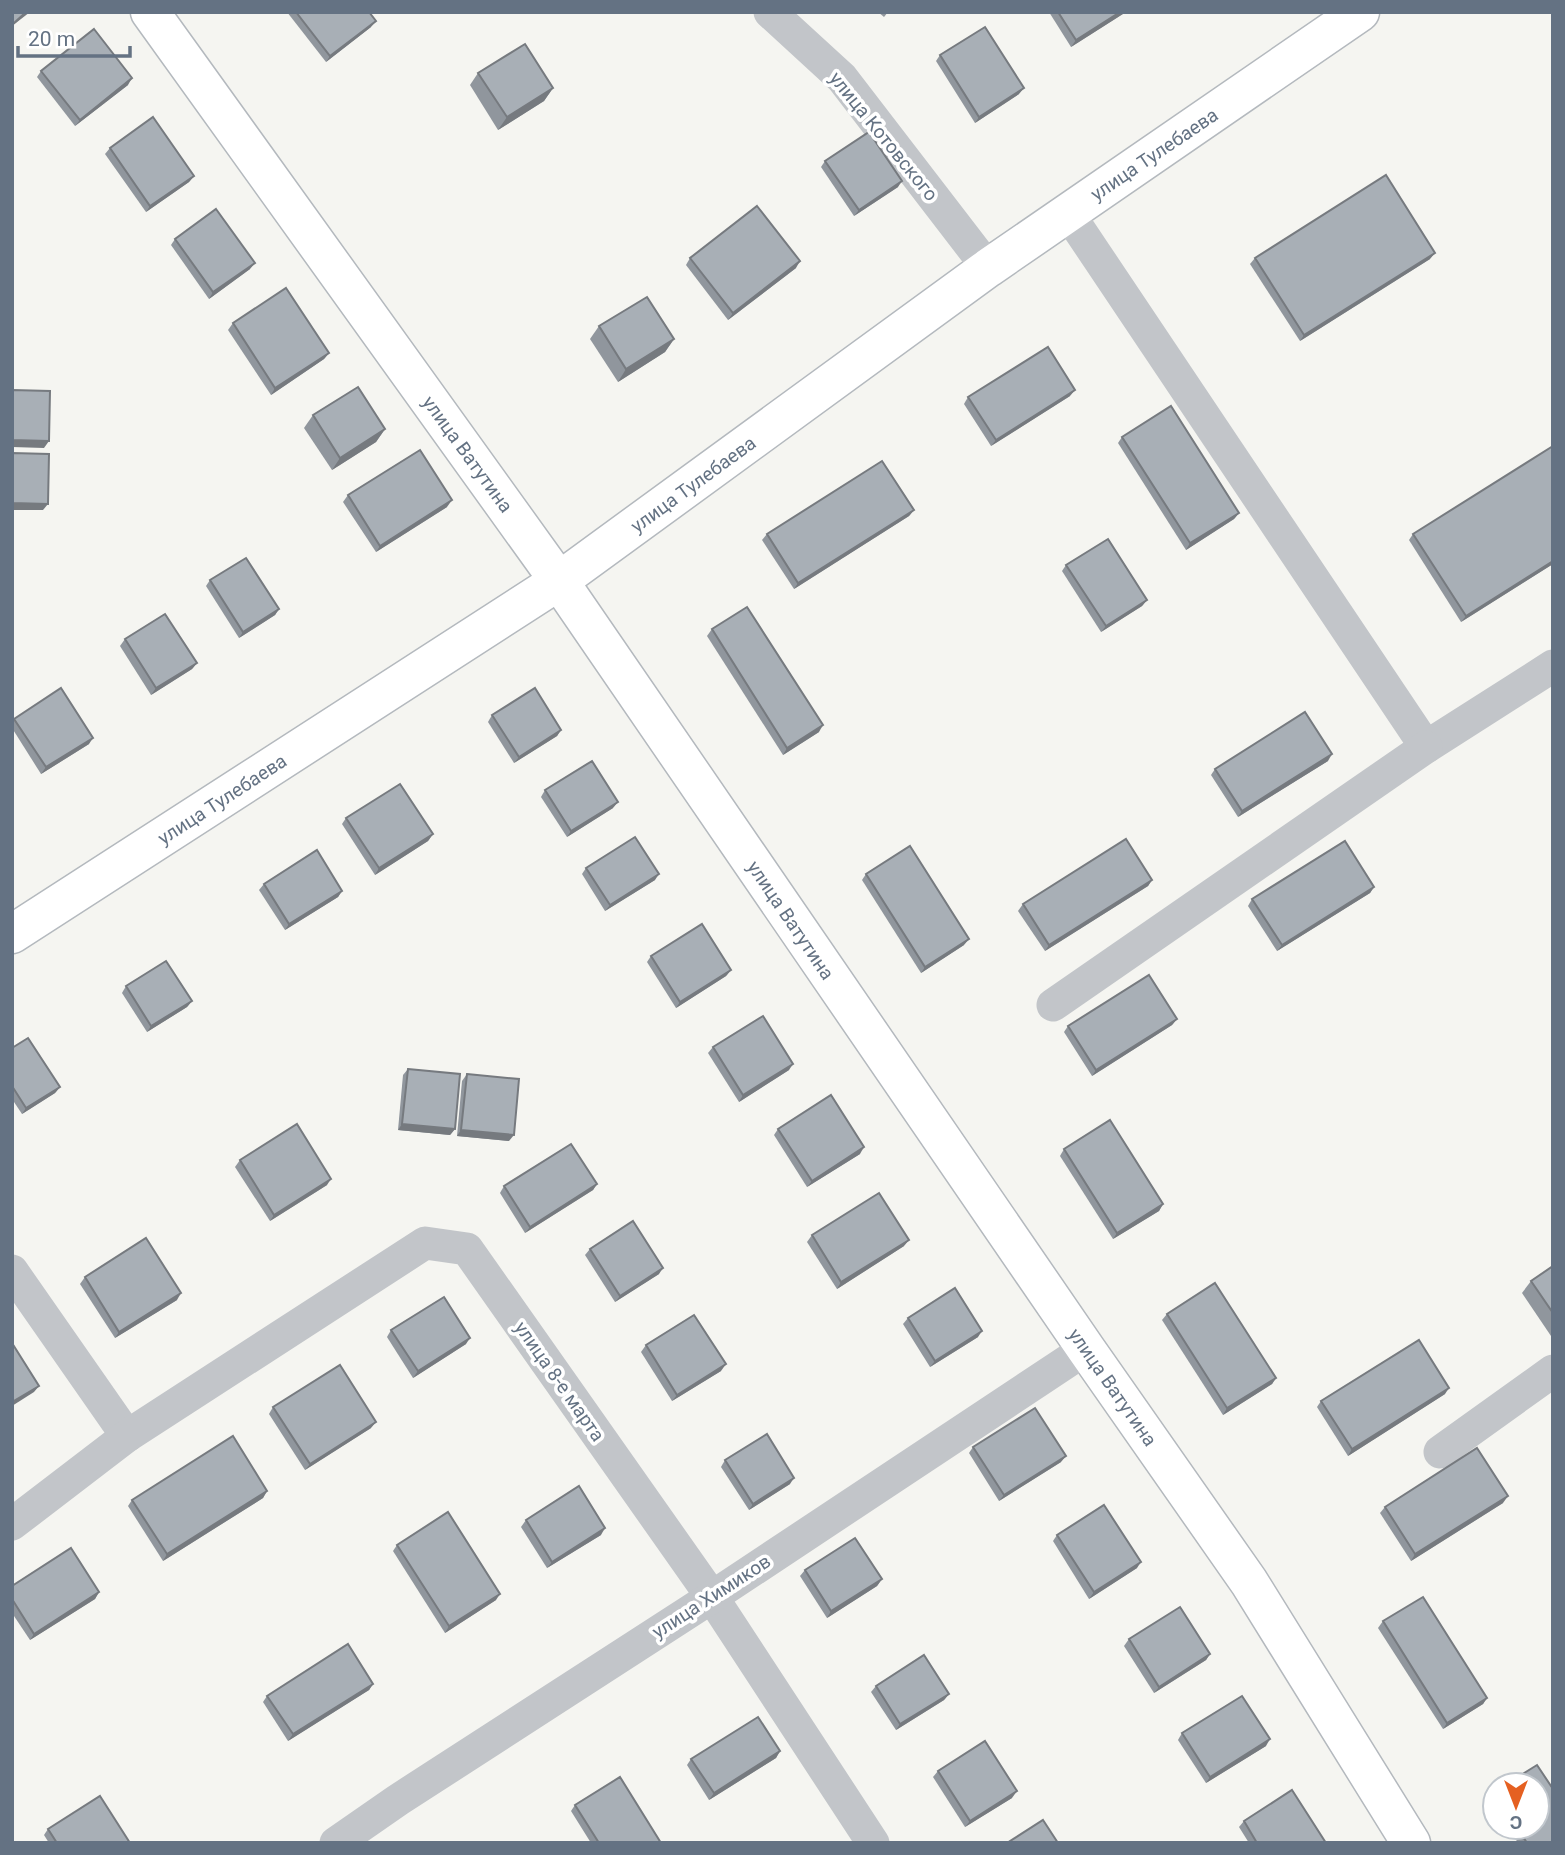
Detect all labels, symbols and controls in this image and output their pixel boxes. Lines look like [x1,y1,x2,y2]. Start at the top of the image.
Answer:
scale bar [18,14,130,58]
text: 20 m [28,27,75,51]
street label: улица Котовского [825,67,943,205]
street label: улица Тулебаева [1086,103,1222,206]
street label: улица Ватутина [418,391,518,517]
street label: улица Тулебаева [626,431,760,537]
street label: улица Тулебаева [154,749,291,850]
street label: улица Ватутина [742,856,839,984]
street label: улица 8-е марта [510,1317,610,1446]
street label: улица Ватутина [1063,1324,1162,1451]
street label: улица Химиков [648,1550,775,1643]
north arrow [1481,1771,1551,1841]
text: С [1510,1811,1522,1834]

